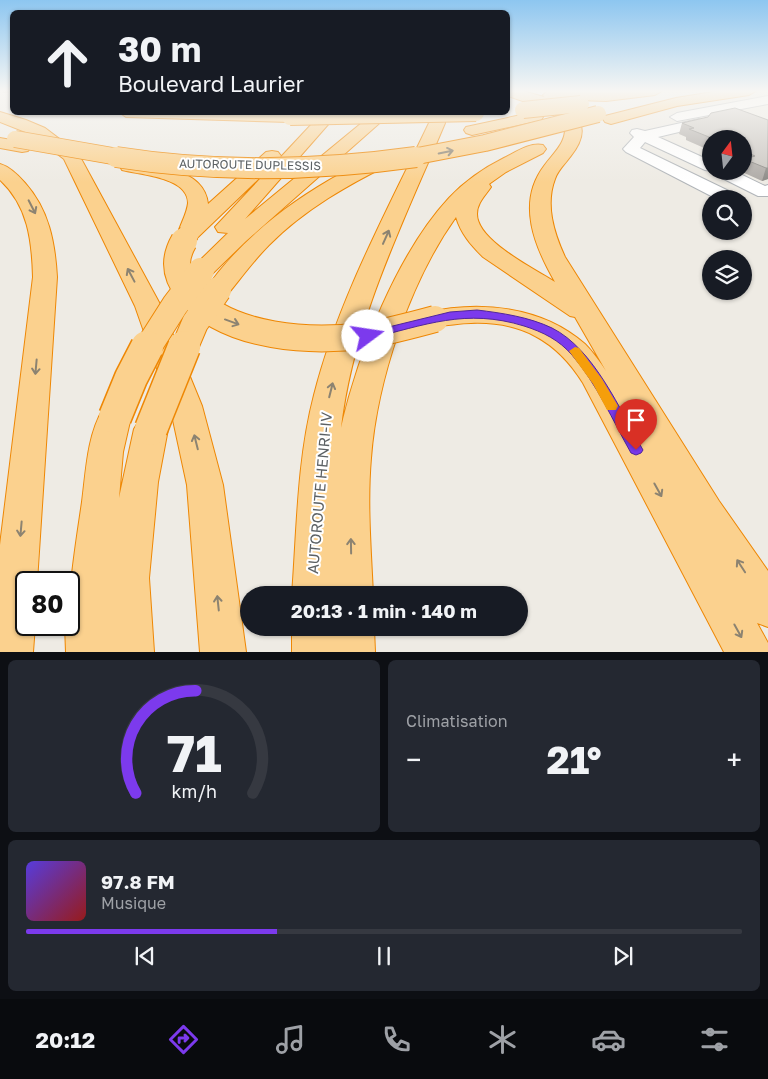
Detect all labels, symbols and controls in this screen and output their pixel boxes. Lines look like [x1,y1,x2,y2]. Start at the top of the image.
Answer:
text: 30 m [118,28,201,70]
icon: ahead [35,30,100,95]
text: Boulevard Laurier [118,70,304,97]
north arrow [702,130,752,180]
map controls [702,130,752,300]
one-way arrow [437,147,453,156]
street label: AUTOROUTE DUPLESSIS [179,156,321,173]
button: search [702,190,752,240]
one-way arrow [28,199,37,214]
one-way arrow [383,230,392,245]
button: layers [702,250,752,300]
one-way arrow [126,267,136,282]
position arrow [341,309,393,361]
one-way arrow [223,317,239,327]
one-way arrow [32,358,41,374]
one-way arrow [327,382,336,398]
pin [615,399,657,450]
icon: arrive [622,406,650,434]
street label: AUTOROUTE HENRI-IV [303,411,335,575]
one-way arrow [190,435,200,451]
one-way arrow [654,482,664,496]
one-way arrow [16,520,26,536]
one-way arrow [346,539,356,555]
one-way arrow [736,560,746,574]
speed limit sign: 80 [15,571,80,636]
one-way arrow [213,595,223,611]
text: 20:13 · 1 min · 140 m [291,599,477,622]
one-way arrow [733,624,743,639]
text: Climatisation [406,711,508,731]
text: 71 [166,721,222,783]
text: 21° [547,737,602,782]
text: − [406,743,421,776]
text: + [727,743,742,776]
text: km/h [171,780,217,802]
text: 97.8 FM [101,870,175,893]
text: Musique [101,893,166,913]
icon: previous [131,942,159,970]
icon: pause [370,942,398,970]
icon: next [609,942,637,970]
icon: directions [166,1022,201,1057]
icon: music [273,1022,308,1057]
icon: phone [379,1022,414,1057]
icon: climate [485,1022,520,1057]
icon: car [591,1022,626,1057]
icon: filters [697,1022,732,1057]
text: 20:12 [36,1026,95,1053]

